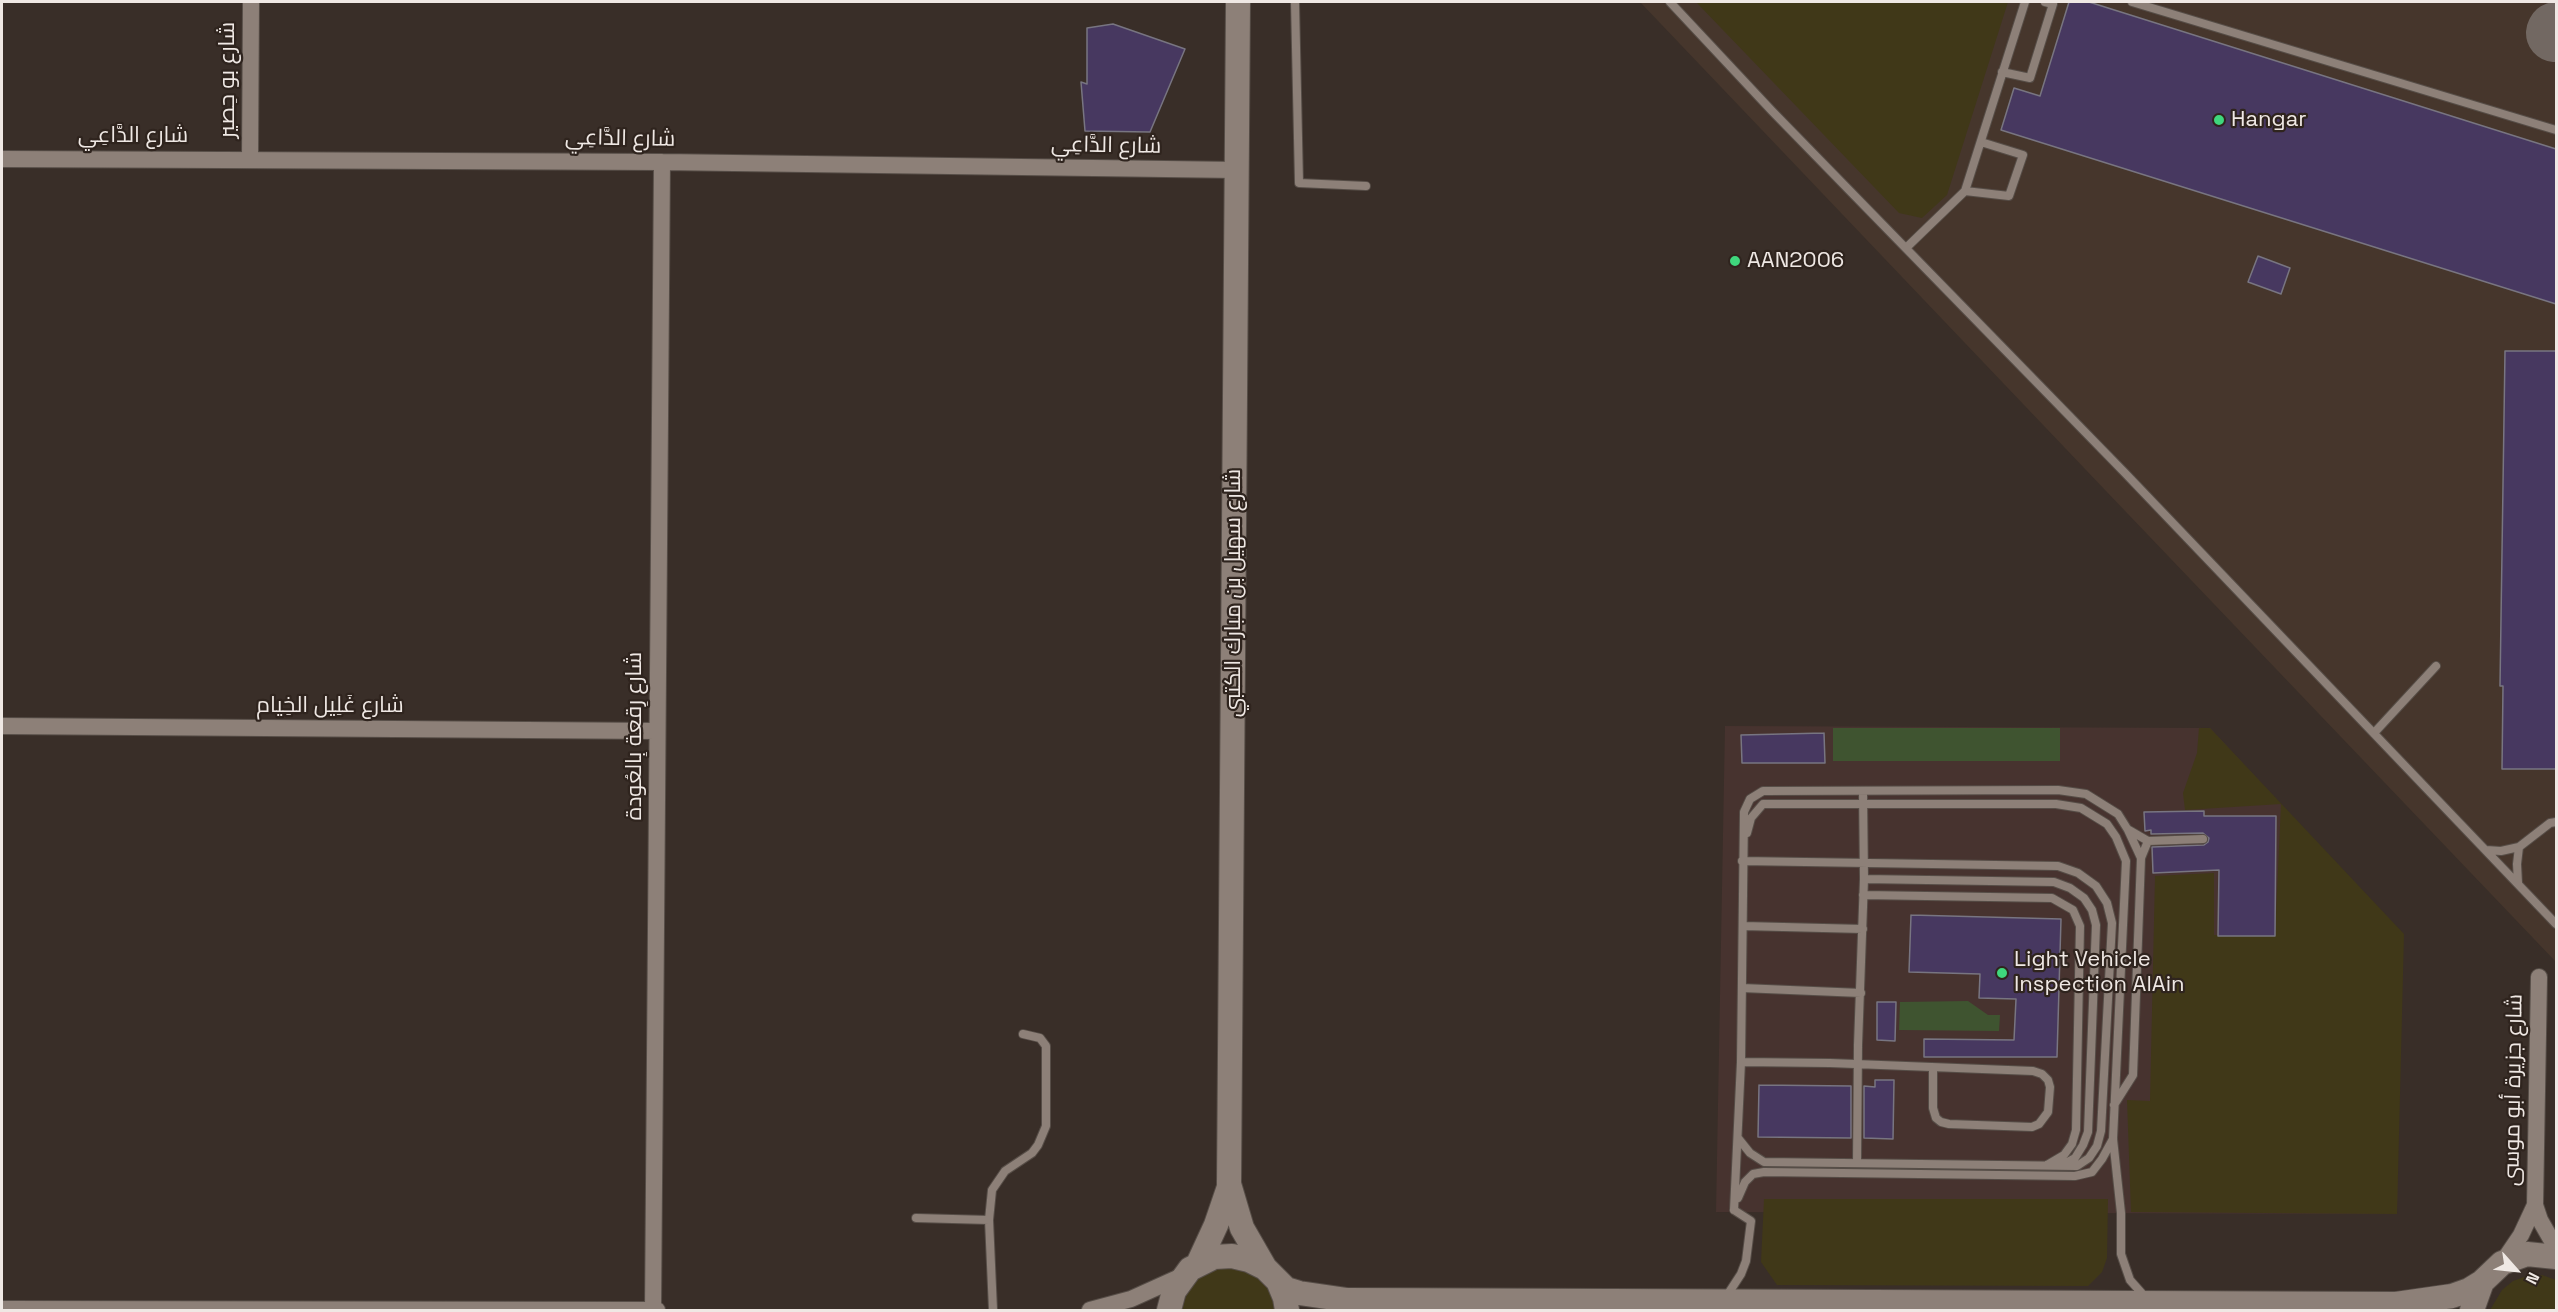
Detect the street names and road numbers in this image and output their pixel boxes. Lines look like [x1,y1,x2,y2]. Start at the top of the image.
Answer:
street label: شارع بو حِصير [215,22,241,138]
street label: شارع الدَّاعِي [78,123,188,149]
street label: شارع الدَّاعِي [565,125,675,153]
street label: شارع الدَّاعِي [1051,132,1161,160]
street label: شارع سهيل بن مبارك الكتبي [1221,469,1247,717]
street label: شارع رِقعة بِالعُودة [622,652,648,820]
street label: شارع غَلِيل الخِيام [256,693,404,719]
street label: شارع جزيرة أبو موسى [2499,994,2529,1186]

